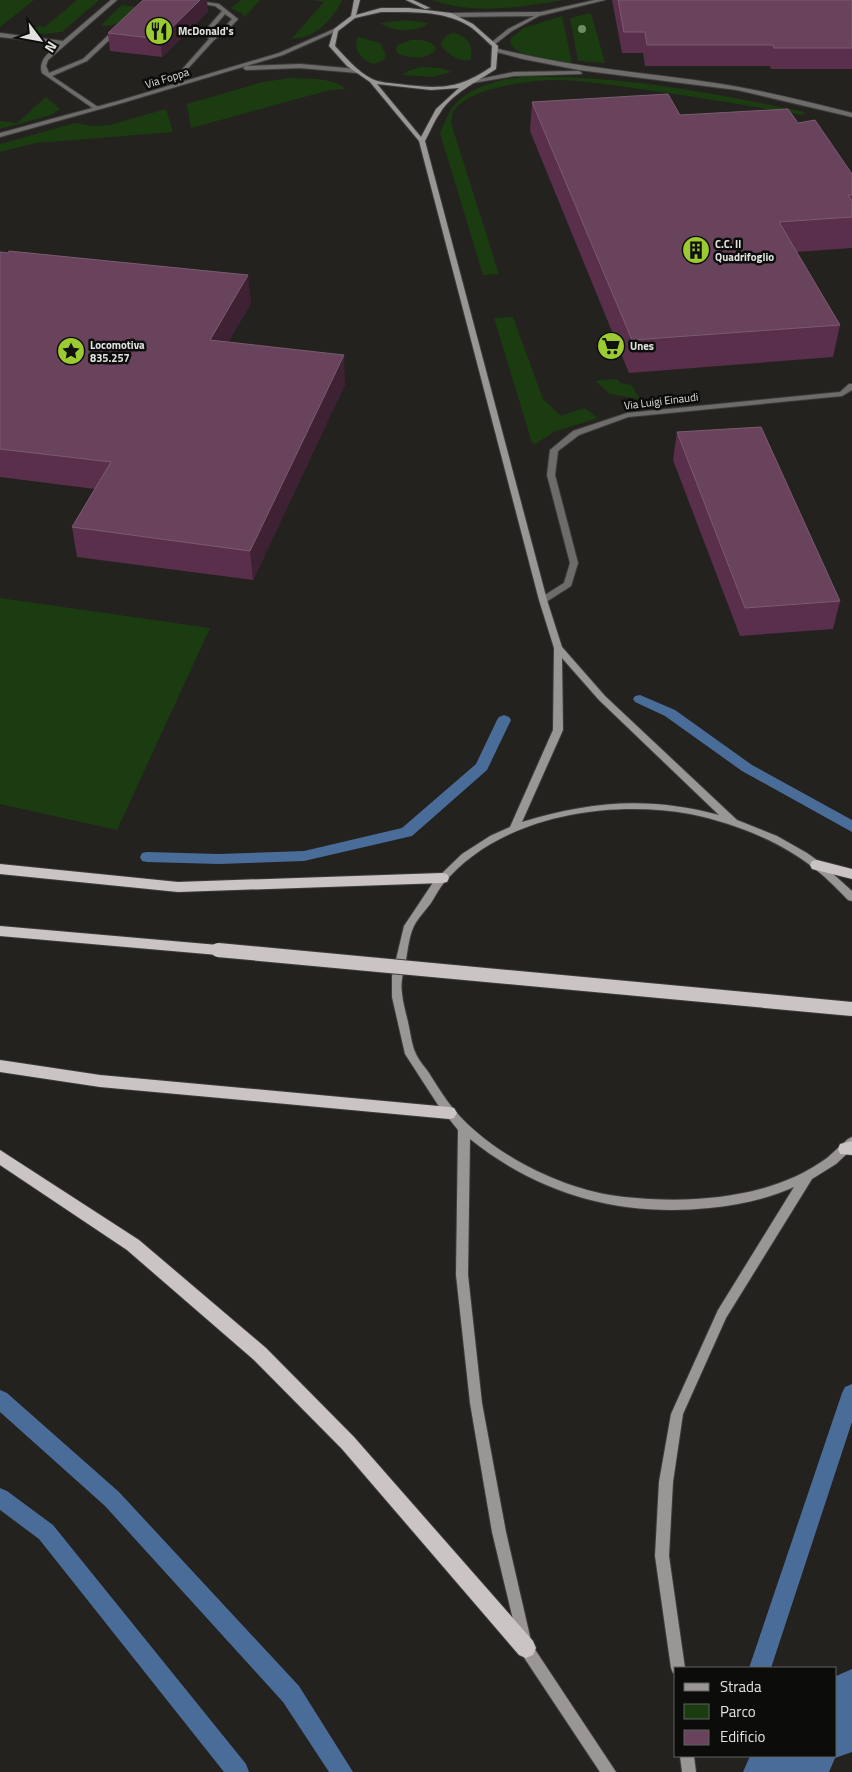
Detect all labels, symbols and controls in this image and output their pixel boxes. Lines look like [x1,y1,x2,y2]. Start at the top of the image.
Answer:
north arrow [15,15,65,65]
restaurant icon: McDonald's [144,16,174,46]
place label: McDonald's [178,23,234,39]
text: N [40,37,63,57]
street label: Via Foppa [143,64,191,92]
building icon: C.C. Il Quadrifoglio [681,235,711,265]
place label: C.C. Il Quadrifoglio [715,236,774,265]
supermarket icon: Unes [596,331,626,361]
place icon: Locomotiva 835.257 [56,336,86,366]
place label: Locomotiva 835.257 [90,337,145,366]
place label: Unes [630,338,654,354]
street label: Via Luigi Einaudi [623,389,699,413]
legend [674,1667,837,1757]
text: Strada [720,1675,762,1698]
text: Parco [720,1700,756,1723]
text: Edificio [720,1725,765,1748]

